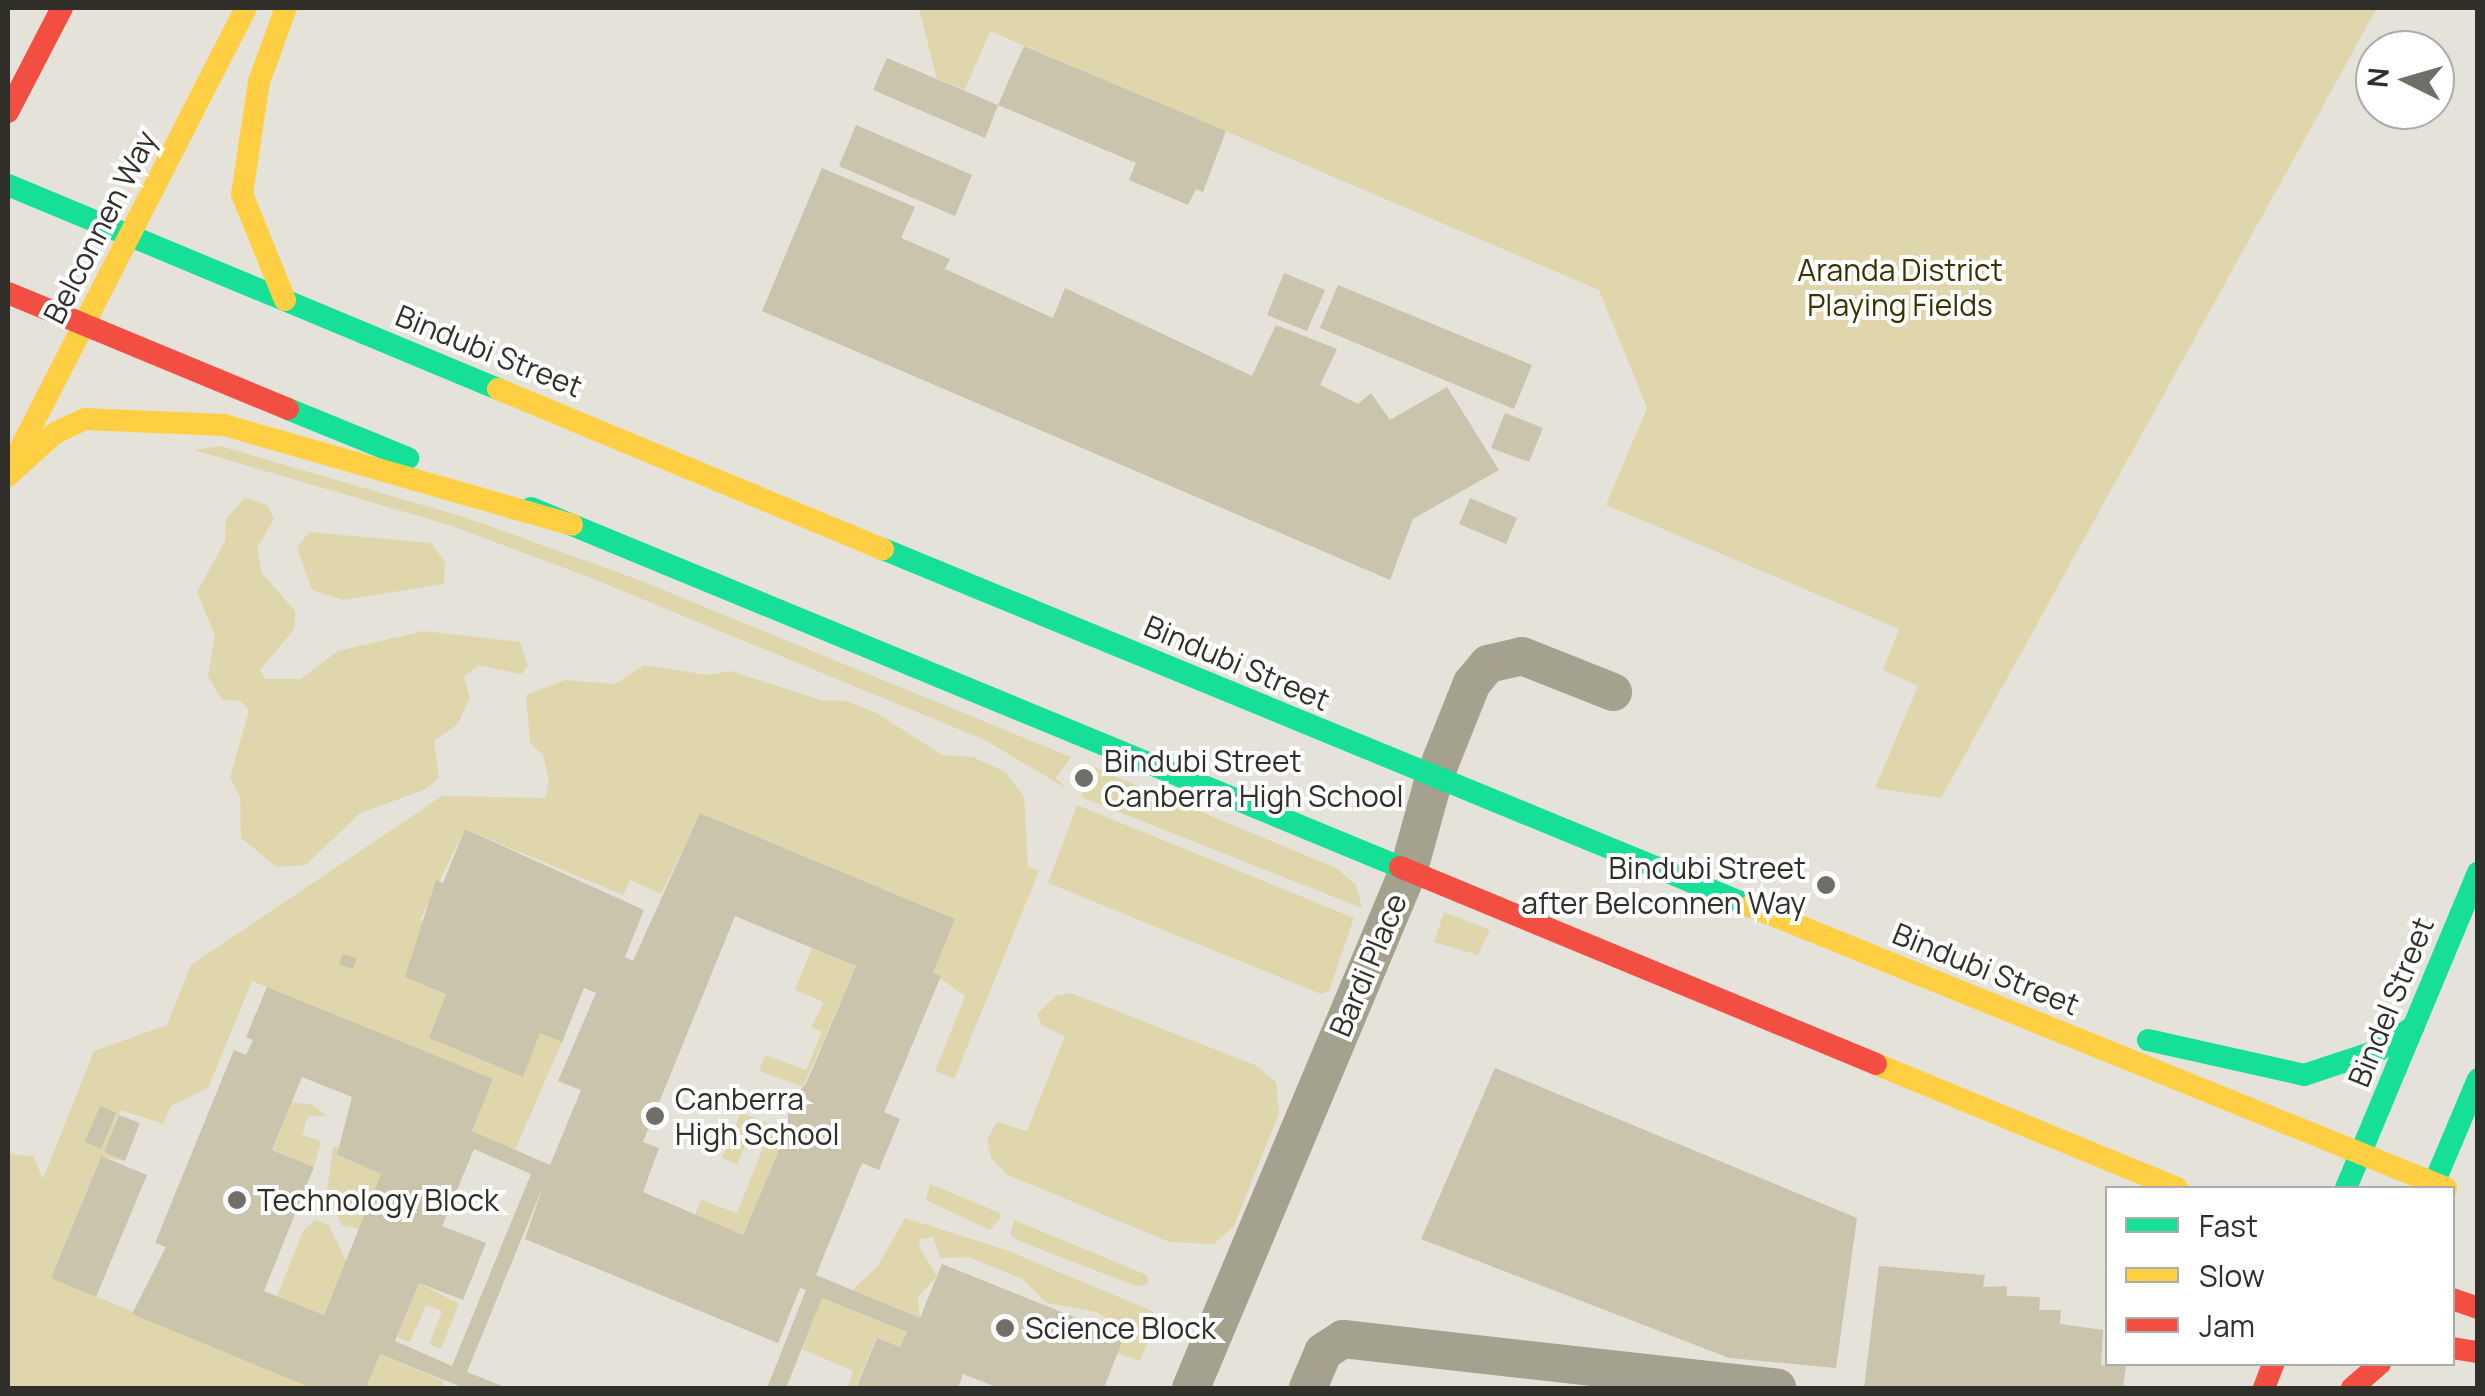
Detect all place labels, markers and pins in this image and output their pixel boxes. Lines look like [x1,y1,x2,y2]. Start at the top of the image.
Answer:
place label: Bindubi Street Canberra High School [1104,743,1403,814]
marker: Bindubi Street Canberra High School [1073,767,1095,789]
place label: Bindubi Street after Belconnen Way [1521,850,1806,920]
marker: Bindubi Street after Belconnen Way [1815,874,1837,896]
place label: Canberra High School [675,1081,840,1152]
marker: Canberra High School [644,1105,666,1127]
place label: Technology Block [257,1182,499,1218]
marker: Technology Block [226,1189,248,1211]
place label: Science Block [1025,1310,1216,1346]
marker: Science Block [994,1317,1016,1339]

